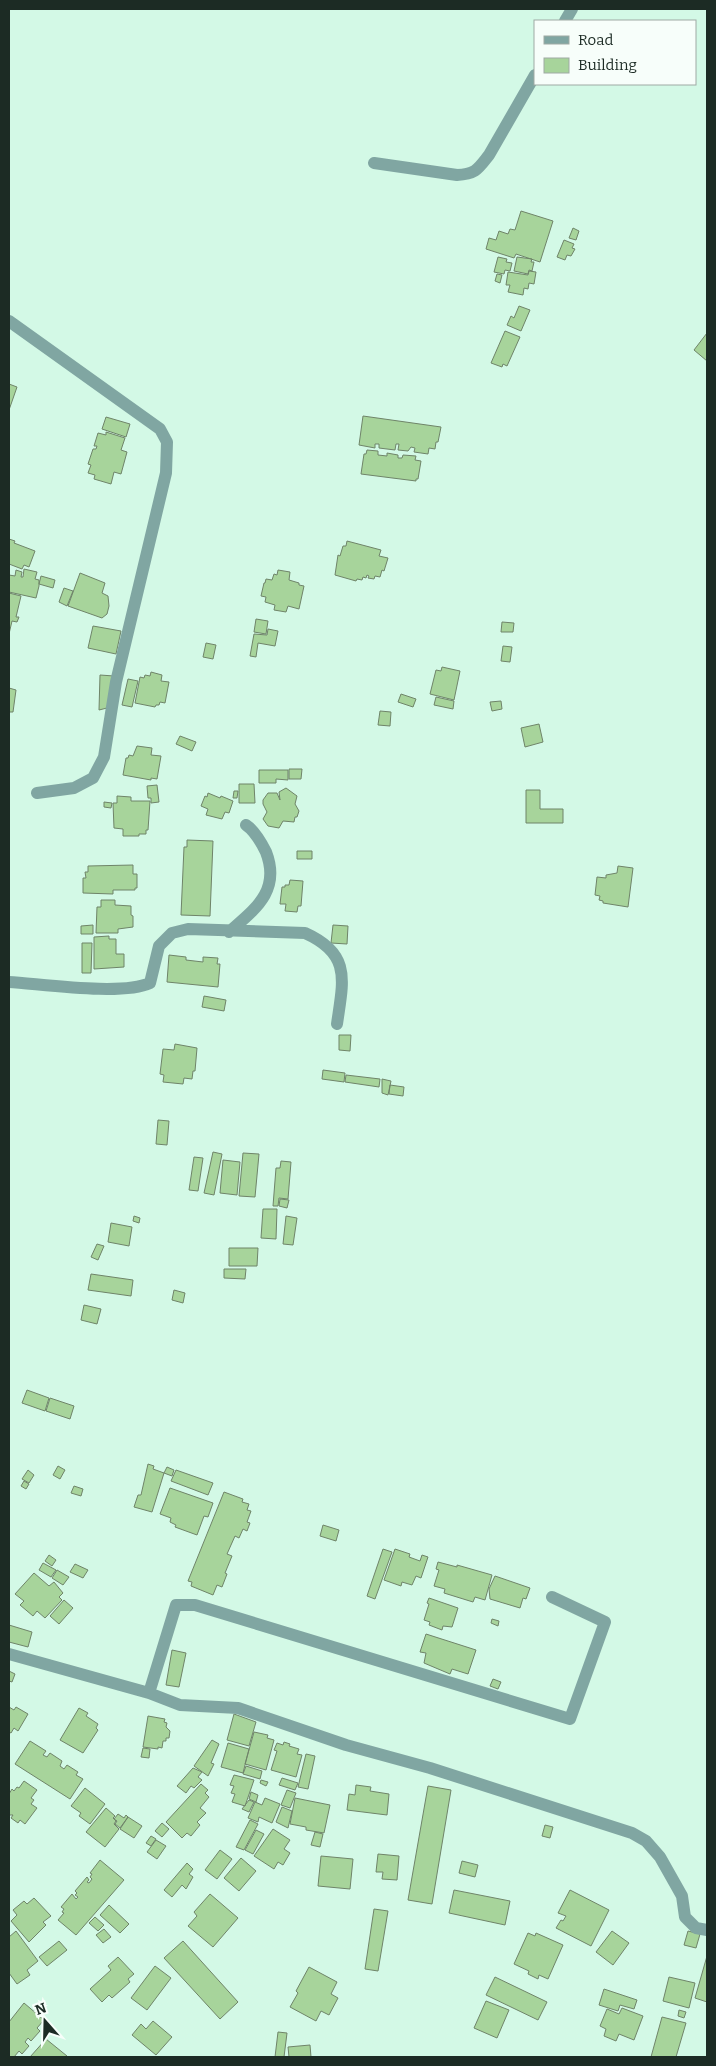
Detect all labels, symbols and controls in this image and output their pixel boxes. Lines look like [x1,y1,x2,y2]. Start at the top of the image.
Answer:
legend [534,20,696,85]
text: Road [578,31,613,49]
text: Building [578,56,637,74]
north arrow [20,1996,70,2046]
text: N [33,1999,49,2019]

